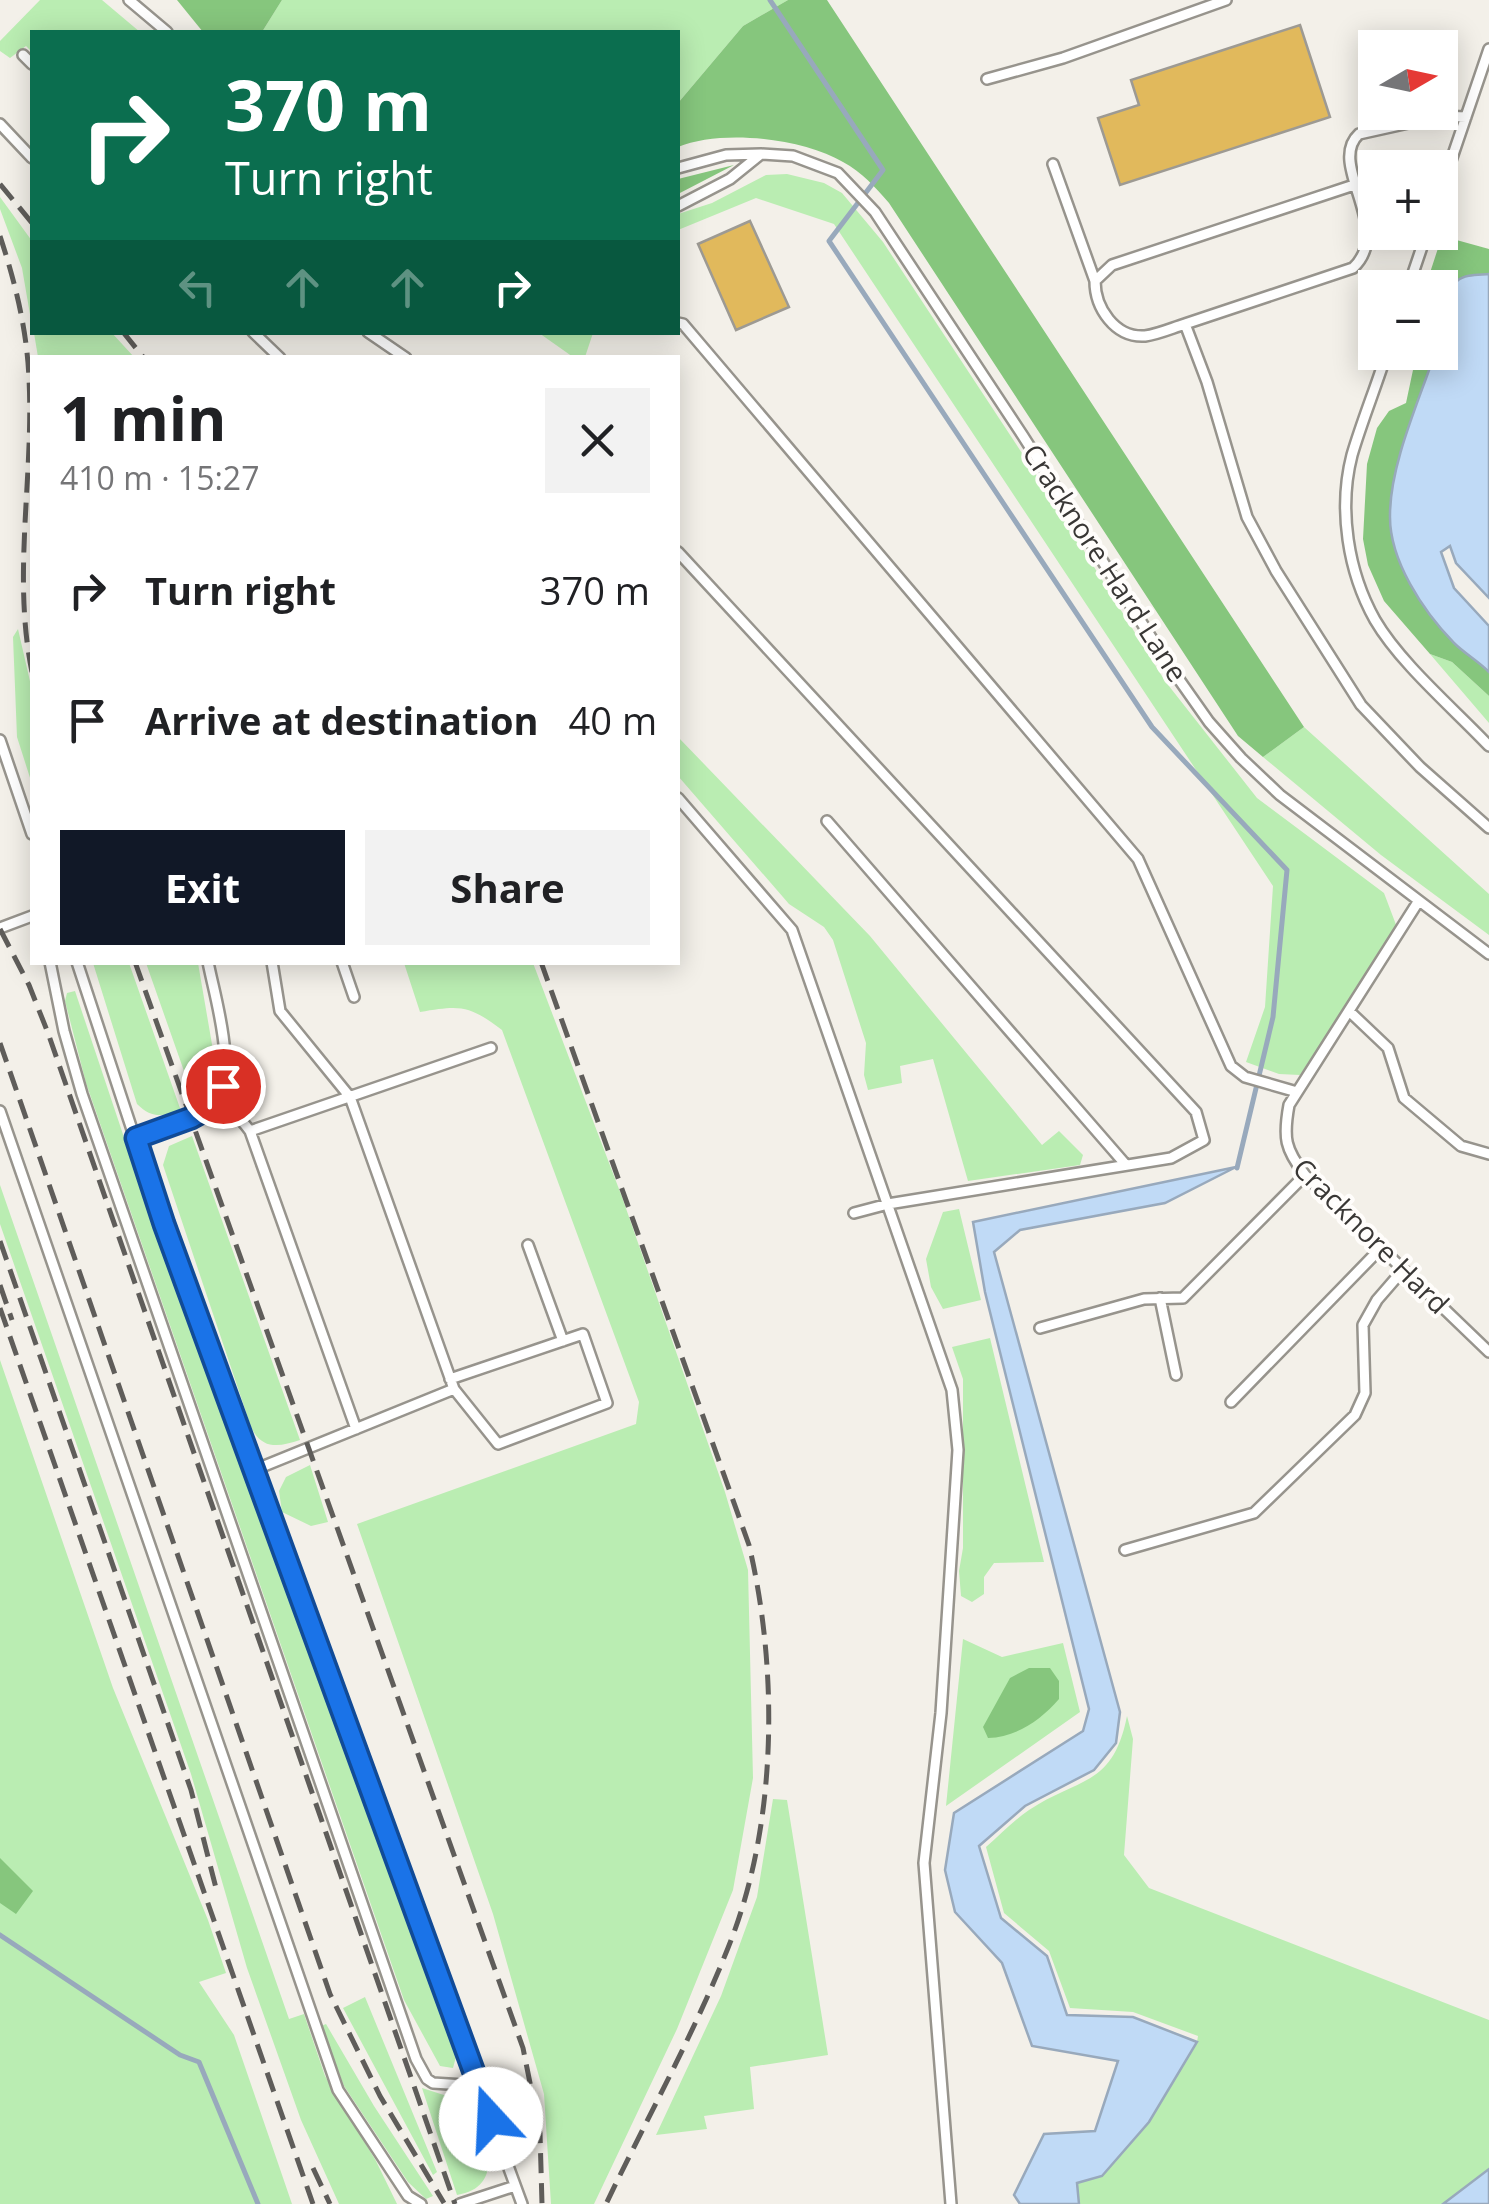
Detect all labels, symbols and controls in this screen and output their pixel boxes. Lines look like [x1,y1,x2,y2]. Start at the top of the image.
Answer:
north arrow [1358,30,1458,130]
map controls [1358,30,1458,370]
text: 370 m [225,56,432,152]
icon: right [60,70,190,200]
text: Turn right [225,147,433,208]
button: + [1358,150,1458,250]
icon: left [170,260,225,315]
icon: ahead [275,260,330,315]
icon: ahead [380,260,435,315]
icon: right [485,260,540,315]
button: − [1358,270,1458,370]
text: 1 min [60,377,227,459]
button: close [545,388,650,493]
street label: Cracknore Hard Lane [1015,436,1197,689]
text: 410 m · 15:27 [60,456,259,499]
icon: right [60,563,115,618]
text: Turn right [145,564,336,616]
text: 370 m [540,564,650,616]
icon: arrive [60,693,115,748]
text: Arrive at destination [145,694,539,746]
text: 40 m [569,694,657,746]
button: Exit [60,830,345,945]
button: Share [365,830,650,945]
pin [181,1044,266,1129]
icon: arrive [196,1059,251,1114]
street label: Cracknore Hard [1285,1149,1458,1322]
position arrow [439,2067,543,2171]

